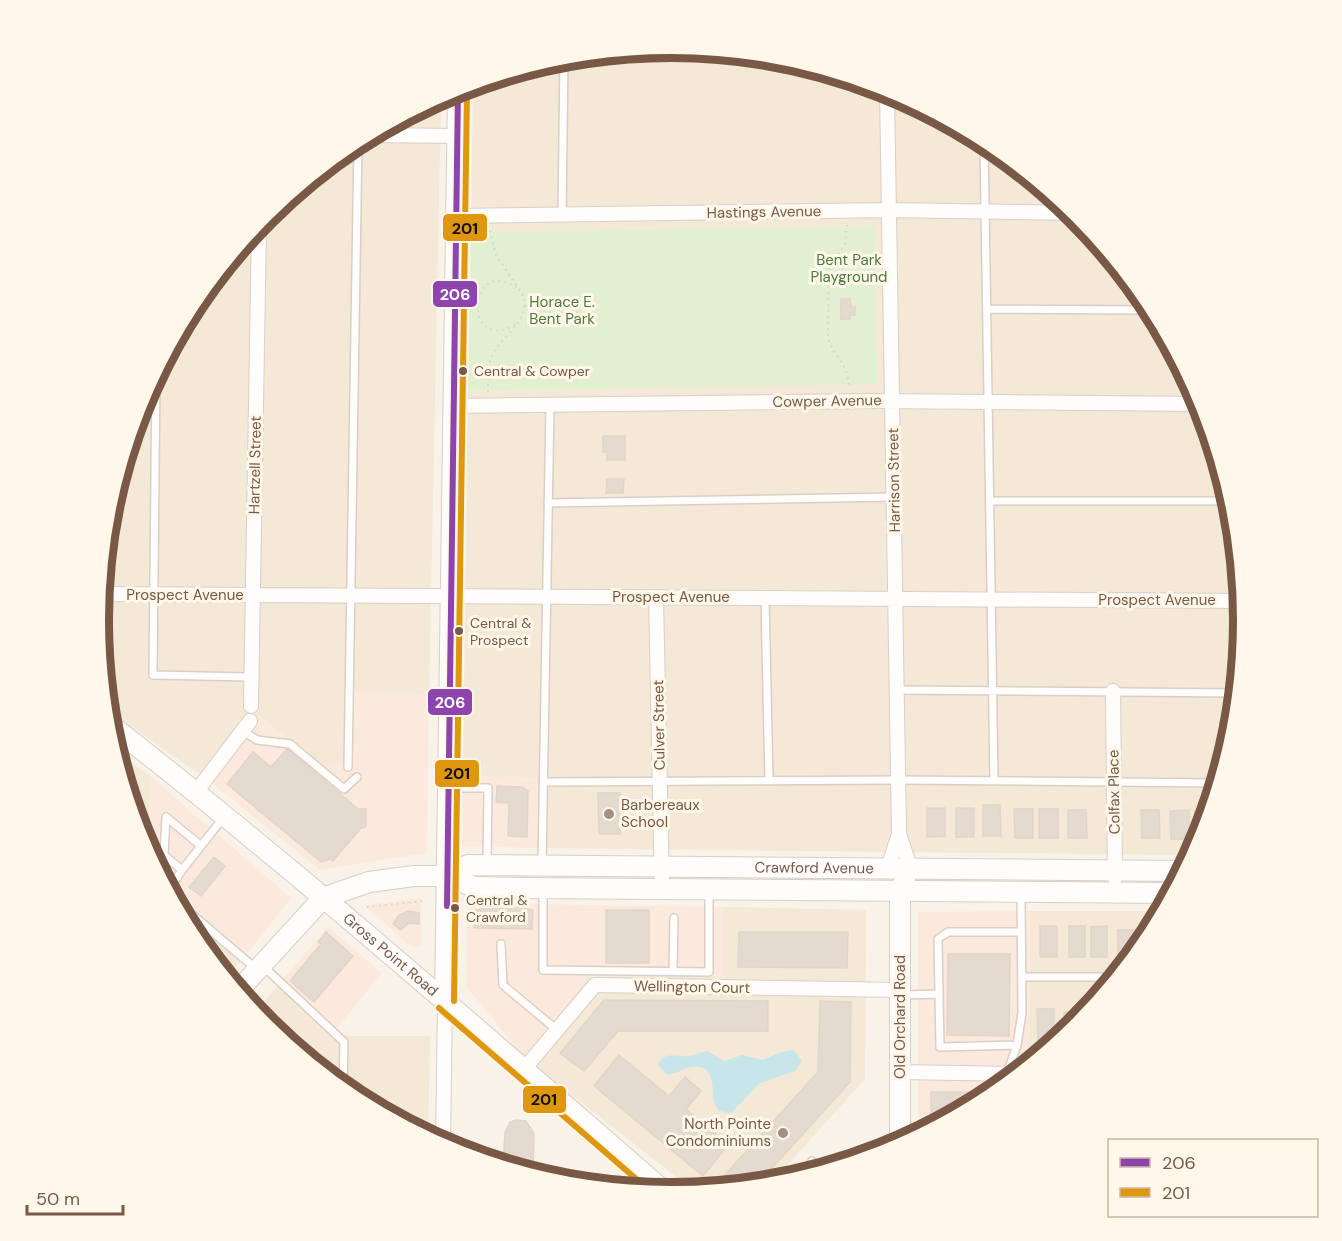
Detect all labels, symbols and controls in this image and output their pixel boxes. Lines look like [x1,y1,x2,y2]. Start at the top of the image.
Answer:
street label: Hastings Avenue [707,201,821,223]
line badge: 201 [442,213,488,242]
text: 201 [452,218,478,239]
park label: Bent Park Playground [811,250,888,287]
line badge: 206 [432,280,478,308]
text: 206 [440,284,470,305]
park label: Horace E. Bent Park [529,292,595,329]
place label: Central & Cowper [474,362,590,380]
marker: Central & Cowper [457,365,469,377]
street label: Cowper Avenue [772,390,882,412]
street label: Hartzell Street [244,416,266,514]
street label: Harrison Street [883,427,905,532]
street label: Prospect Avenue [126,585,244,605]
street label: Prospect Avenue [612,587,730,607]
street label: Prospect Avenue [1098,590,1216,610]
place label: Central & Prospect [470,614,531,649]
marker: Central & Prospect [453,625,465,637]
street label: Culver Street [648,679,670,771]
line badge: 206 [427,688,473,716]
text: 206 [435,692,465,713]
street label: Colfax Place [1103,749,1125,835]
line badge: 201 [434,759,480,788]
text: 201 [444,763,470,784]
place label: Barbereaux School [621,795,700,832]
marker: Barbereaux School [602,807,616,821]
street label: Crawford Avenue [754,857,874,878]
place label: Central & Crawford [466,891,527,926]
marker: Central & Crawford [449,902,461,914]
street label: Gross Point Road [339,908,442,1001]
street label: Old Orchard Road [890,955,910,1079]
street label: Wellington Court [634,976,750,998]
line badge: 201 [522,1085,567,1114]
text: 201 [531,1089,557,1110]
place label: North Pointe Condominiums [666,1114,771,1151]
marker: North Pointe Condominiums [776,1126,790,1140]
legend [1108,1139,1318,1217]
text: 206 [1162,1151,1196,1175]
scale bar [27,1178,123,1216]
text: 201 [1162,1181,1190,1205]
text: 50 m [36,1187,80,1211]

